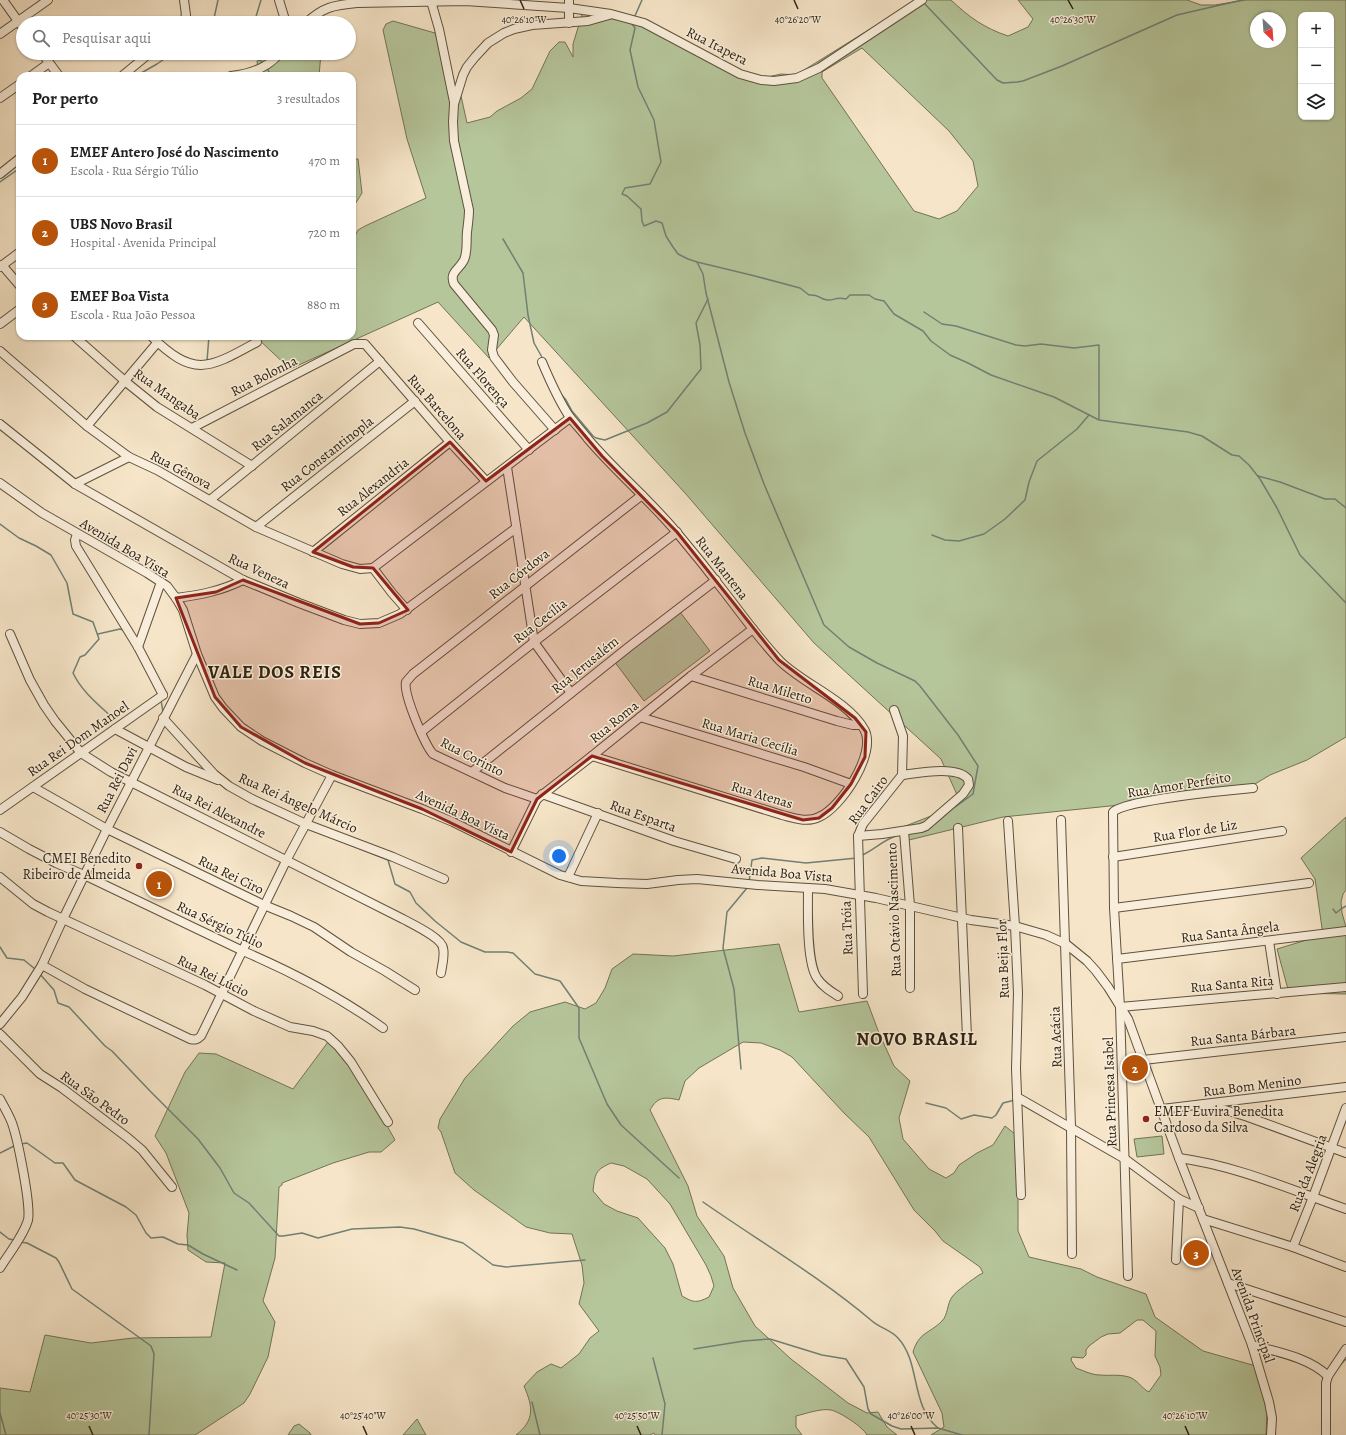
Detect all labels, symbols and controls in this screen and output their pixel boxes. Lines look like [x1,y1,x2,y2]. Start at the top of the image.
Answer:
north arrow [1250,12,1286,48]
map controls [1298,12,1334,120]
button: + [1298,12,1334,48]
text: 40°26'10"W [501,13,547,26]
text: 40°26'20"W [775,13,822,26]
text: 40°26'30"W [1050,13,1097,26]
search box [16,16,356,60]
street label: Rua Itapera [683,22,751,70]
icon: search [30,27,52,49]
text: Pesquisar aqui [62,28,151,48]
button: − [1298,48,1334,84]
button: layers [1298,84,1334,120]
text: Por perto [32,87,98,110]
text: 3 resultados [277,90,340,107]
text: EMEF Antero José do Nascimento [70,142,279,162]
text: 1 [43,152,47,169]
text: 470 m [308,152,340,169]
text: Escola · Rua Sérgio Túlio [70,162,199,179]
text: UBS Novo Brasil [70,214,172,234]
text: 2 [42,224,48,241]
text: 720 m [308,224,340,241]
text: Hospital · Avenida Principal [70,234,216,251]
text: EMEF Boa Vista [70,286,169,306]
text: 3 [42,296,48,313]
text: 880 m [307,296,340,313]
text: Escola · Rua João Pessoa [70,306,196,323]
street label: Rua Florença [452,344,515,413]
street label: Rua Bolonha [227,351,301,401]
street label: Rua Mangaba [130,364,205,424]
street label: Rua Barcelona [403,370,471,444]
street label: Rua Salamanca [247,386,327,456]
street label: Rua Constantinopla [277,411,378,496]
street label: Rua Gênova [147,446,216,494]
street label: Rua Alexandria [333,453,413,521]
street label: Avenida Boa Vista [76,513,174,583]
street label: Rua Mantena [691,532,753,604]
street label: Rua Córdova [485,544,554,604]
street label: Rua Veneza [225,549,293,594]
street label: Rua Cecília [509,594,571,648]
street label: Rua Jerusalém [547,632,623,698]
district label: VALE DOS REIS [207,660,342,684]
street label: Rua Miletto [745,671,815,709]
street label: Rua Rei Dom Manoel [23,696,133,781]
street label: Rua Roma [585,696,643,748]
street label: Rua Maria Cecília [699,713,801,761]
street label: Rua Corinto [437,733,507,781]
street label: Rua Rei Davi [92,743,142,817]
street label: Rua Amor Perfeito [1126,767,1232,803]
street label: Rua Rei Ângelo Márcio [235,768,361,838]
street label: Rua Cairo [844,772,892,828]
street label: Rua Atenas [729,777,795,813]
street label: Rua Rei Alexandre [169,779,269,843]
street label: Avenida Boa Vista [412,784,514,845]
street label: Rua Esparta [607,795,679,837]
street label: Rua Flor de Liz [1152,815,1238,847]
street label: Rua Otávio Nascimento [882,842,906,978]
your location [549,846,569,866]
place label: CMEI Benedito Ribeiro de Almeida [23,849,131,884]
street label: Rua Rei Ciro [195,851,267,899]
street label: Avenida Boa Vista [729,859,834,887]
marker: CMEI Benedito Ribeiro de Almeida [134,861,144,871]
pin: 1 [146,869,172,899]
street label: Rua Sérgio Túlio [174,897,266,953]
street label: Rua Tróia [837,900,857,956]
street label: Rua Santa Ângela [1180,916,1281,947]
street label: Rua Beija Flor [992,918,1014,999]
street label: Rua Rei Lúcio [174,950,252,1002]
street label: Rua Santa Rita [1189,971,1275,997]
street label: Rua Acácia [1045,1005,1067,1068]
street label: Rua Santa Bárbara [1189,1021,1297,1051]
district label: NOVO BRASIL [856,1027,978,1051]
street label: Rua Princesa Isabel [1099,1036,1121,1147]
pin: 2 [1122,1053,1148,1083]
street label: Rua São Pedro [56,1066,134,1130]
street label: Rua Bom Menino [1202,1071,1302,1101]
place label: EMEF Euvira Benedita Cardoso da Silva [1154,1102,1284,1137]
marker: EMEF Euvira Benedita Cardoso da Silva [1141,1114,1151,1124]
street label: Rua da Alegria [1284,1131,1332,1215]
pin: 3 [1183,1238,1209,1268]
street label: Avenida Principal [1227,1264,1279,1366]
text: 40°25'30"W [66,1409,112,1422]
text: 40°25'40"W [340,1409,387,1422]
text: 40°25'50"W [614,1409,660,1422]
text: 40°26'00"W [888,1409,935,1422]
text: 40°26'10"W [1162,1409,1208,1422]

